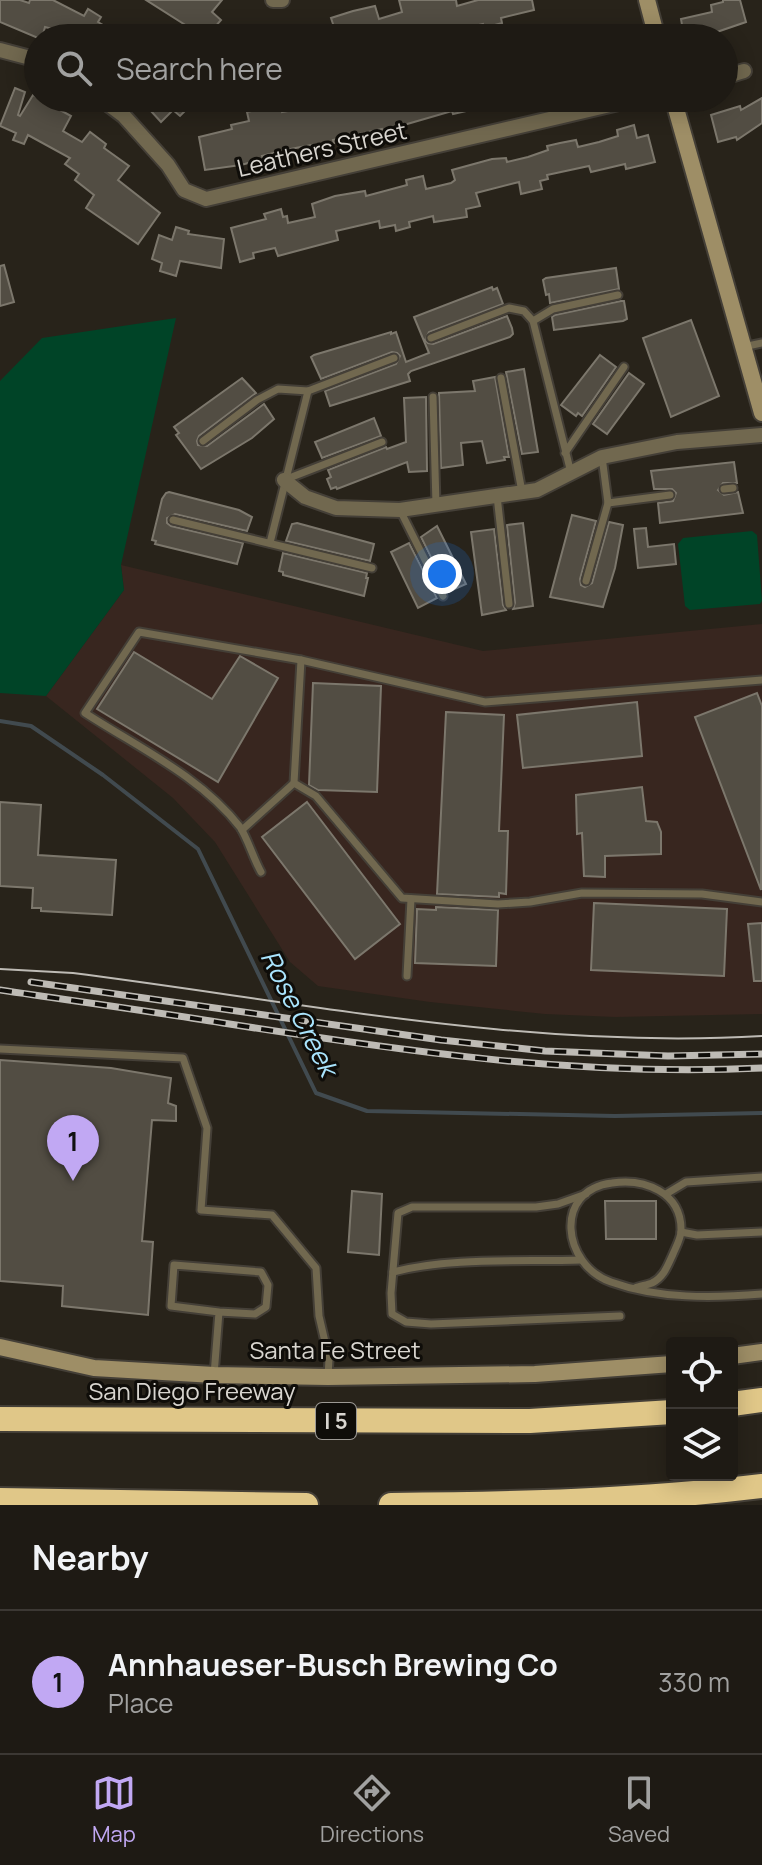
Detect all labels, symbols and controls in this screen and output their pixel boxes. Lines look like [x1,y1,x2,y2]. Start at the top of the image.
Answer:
search box [24,24,738,112]
icon: search [52,46,96,90]
text: Search here [116,48,283,89]
street label: Leathers Street [234,113,410,184]
your location [422,554,462,594]
water label: Rose Creek [253,943,349,1085]
pin: 1 [47,1115,99,1181]
street label: Santa Fe Street [249,1333,421,1366]
map controls [666,1337,738,1481]
button: locate [666,1337,738,1409]
street label: San Diego Freeway [88,1374,296,1407]
road number: I 5 [316,1403,356,1439]
button: layers [666,1409,738,1481]
text: Nearby [32,1534,148,1580]
text: Annhaueser-Busch Brewing Co [108,1644,558,1685]
text: 1 [52,1664,64,1700]
text: 330 m [658,1664,730,1700]
text: Place [108,1685,173,1721]
tab: Map [92,1771,136,1849]
tab: Directions [320,1771,424,1849]
tab: Saved [608,1771,670,1849]

